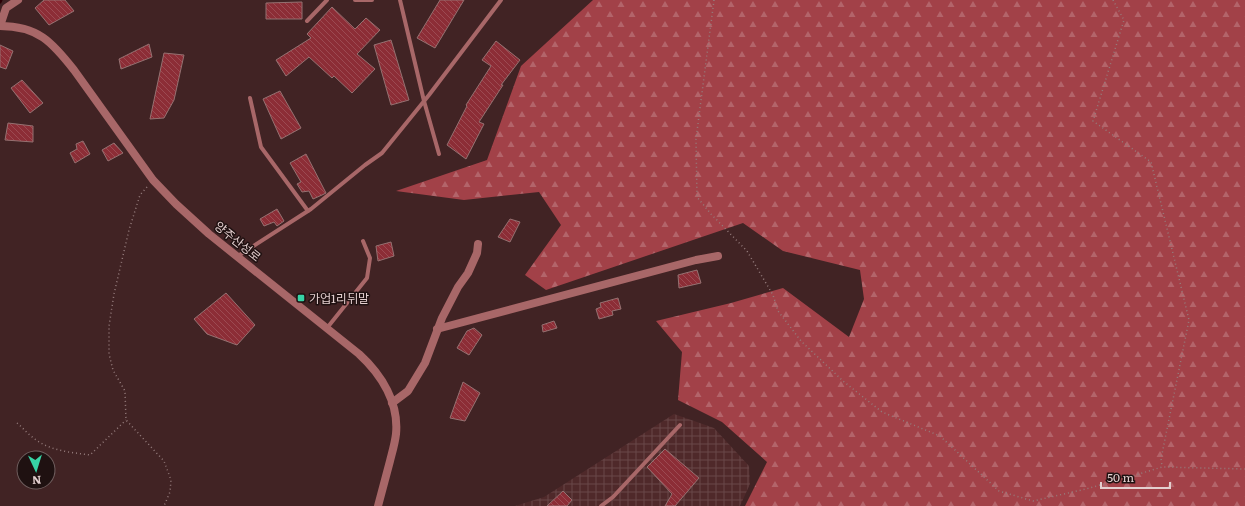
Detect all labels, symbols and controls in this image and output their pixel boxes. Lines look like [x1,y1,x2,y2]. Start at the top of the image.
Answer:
street label: 양주산성로 [211,217,265,265]
place label: 가업1리뒤말 [309,289,369,307]
marker: 가업1리뒤말 [296,293,306,303]
north arrow [16,450,56,490]
scale bar [1101,464,1170,490]
text: 50 m [1107,468,1134,486]
text: N [32,473,42,489]

